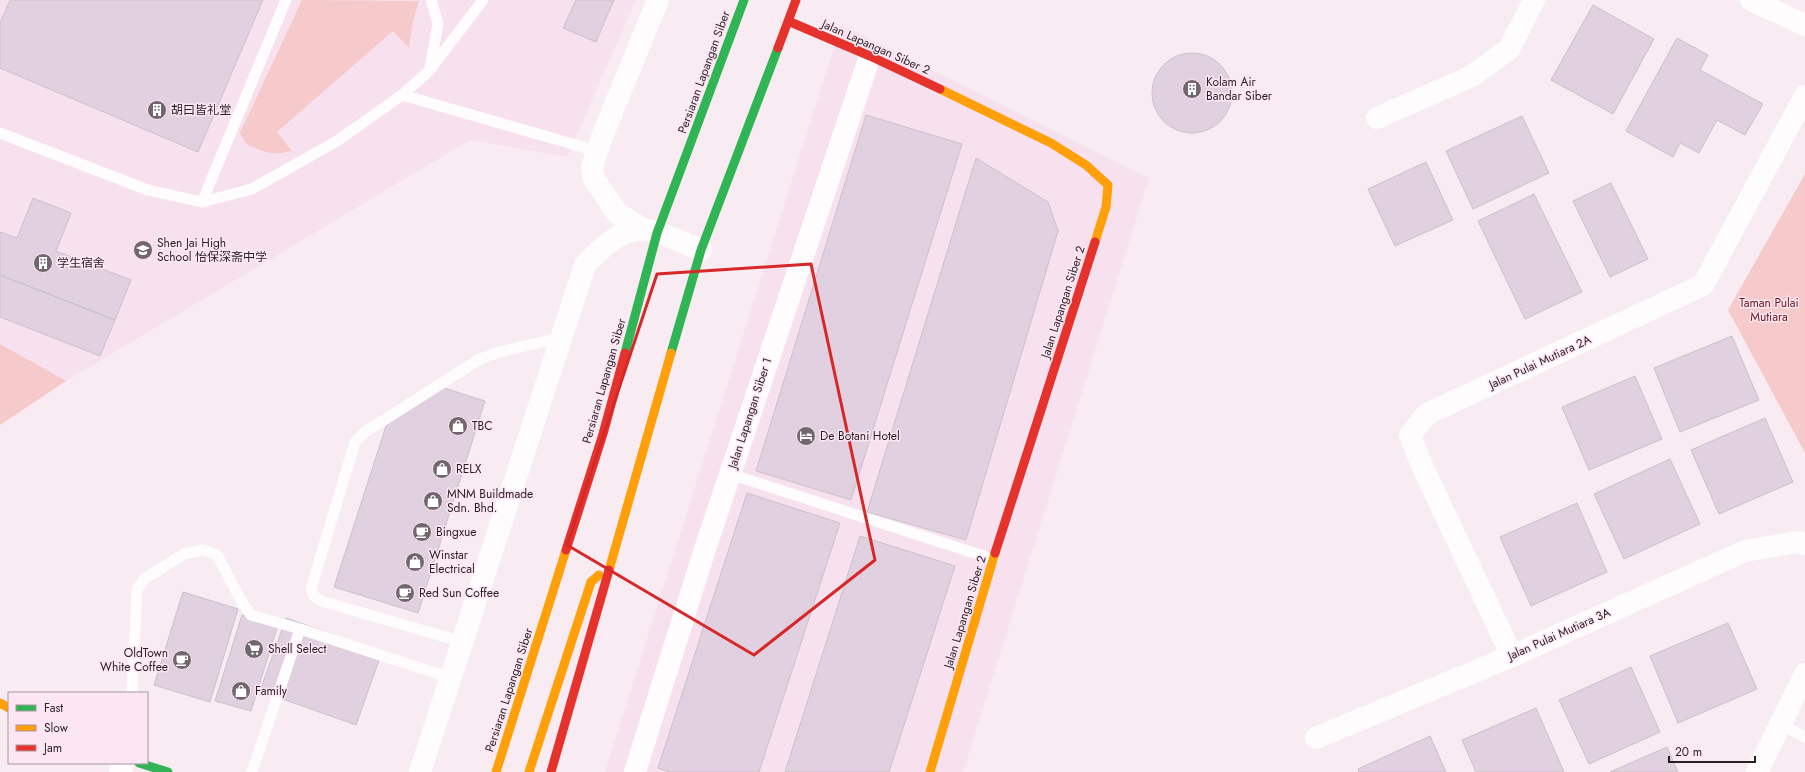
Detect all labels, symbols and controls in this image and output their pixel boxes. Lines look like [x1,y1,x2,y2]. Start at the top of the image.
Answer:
street label: Persiaran Lapangan Siber [673,7,735,136]
street label: Jalan Lapangan Siber 2 [817,14,933,79]
place label: Kolam Air Bandar Siber [1206,73,1273,105]
building icon: Kolam Air Bandar Siber [1181,78,1203,100]
building icon: 胡曰皆礼堂 [146,99,168,121]
place label: 胡曰皆礼堂 [171,101,231,119]
place label: Shen Jai High School 怡保深斋中学 [157,234,267,266]
school or university icon: Shen Jai High School 怡保深斋中学 [132,239,154,261]
street label: Jalan Lapangan Siber 2 [1036,243,1090,362]
building icon: 学生宿舍 [32,252,54,274]
place label: 学生宿舍 [57,254,105,272]
park label: Taman Pulai Mutiara [1739,294,1799,326]
street label: Persiaran Lapangan Siber [578,315,631,446]
street label: Jalan Pulai Mutiara 2A [1484,330,1594,394]
street label: Jalan Lapangan Siber 1 [723,355,776,473]
shop icon: TBC [447,415,469,437]
place label: TBC [472,417,493,435]
hotel icon: De Botani Hotel [795,425,817,447]
place label: De Botani Hotel [820,427,900,445]
shop icon: RELX [431,458,453,480]
place label: RELX [456,460,482,478]
place label: MNM Buildmade Sdn. Bhd. [447,485,533,517]
shop icon: MNM Buildmade Sdn. Bhd. [422,490,444,512]
cafe icon: Bingxue [411,521,433,543]
place label: Bingxue [436,523,476,541]
place label: Winstar Electrical [429,546,475,578]
shop icon: Winstar Electrical [404,551,426,573]
street label: Jalan Lapangan Siber 2 [939,553,991,672]
cafe icon: Red Sun Coffee [394,582,416,604]
place label: Red Sun Coffee [419,584,499,602]
street label: Jalan Pulai Mutiara 3A [1503,603,1613,666]
street label: Persiaran Lapangan Siber [480,625,538,754]
supermarket icon: Shell Select [243,638,265,660]
place label: Shell Select [268,640,327,658]
place label: OldTown White Coffee [100,644,168,676]
cafe icon: OldTown White Coffee [171,649,193,671]
shop icon: Family [230,680,252,702]
place label: Family [255,682,288,700]
legend [8,692,148,764]
text: Fast [44,699,63,717]
text: Slow [44,719,69,737]
scale bar [1669,738,1755,764]
text: Jam [42,739,62,757]
text: 20 m [1675,743,1702,761]

